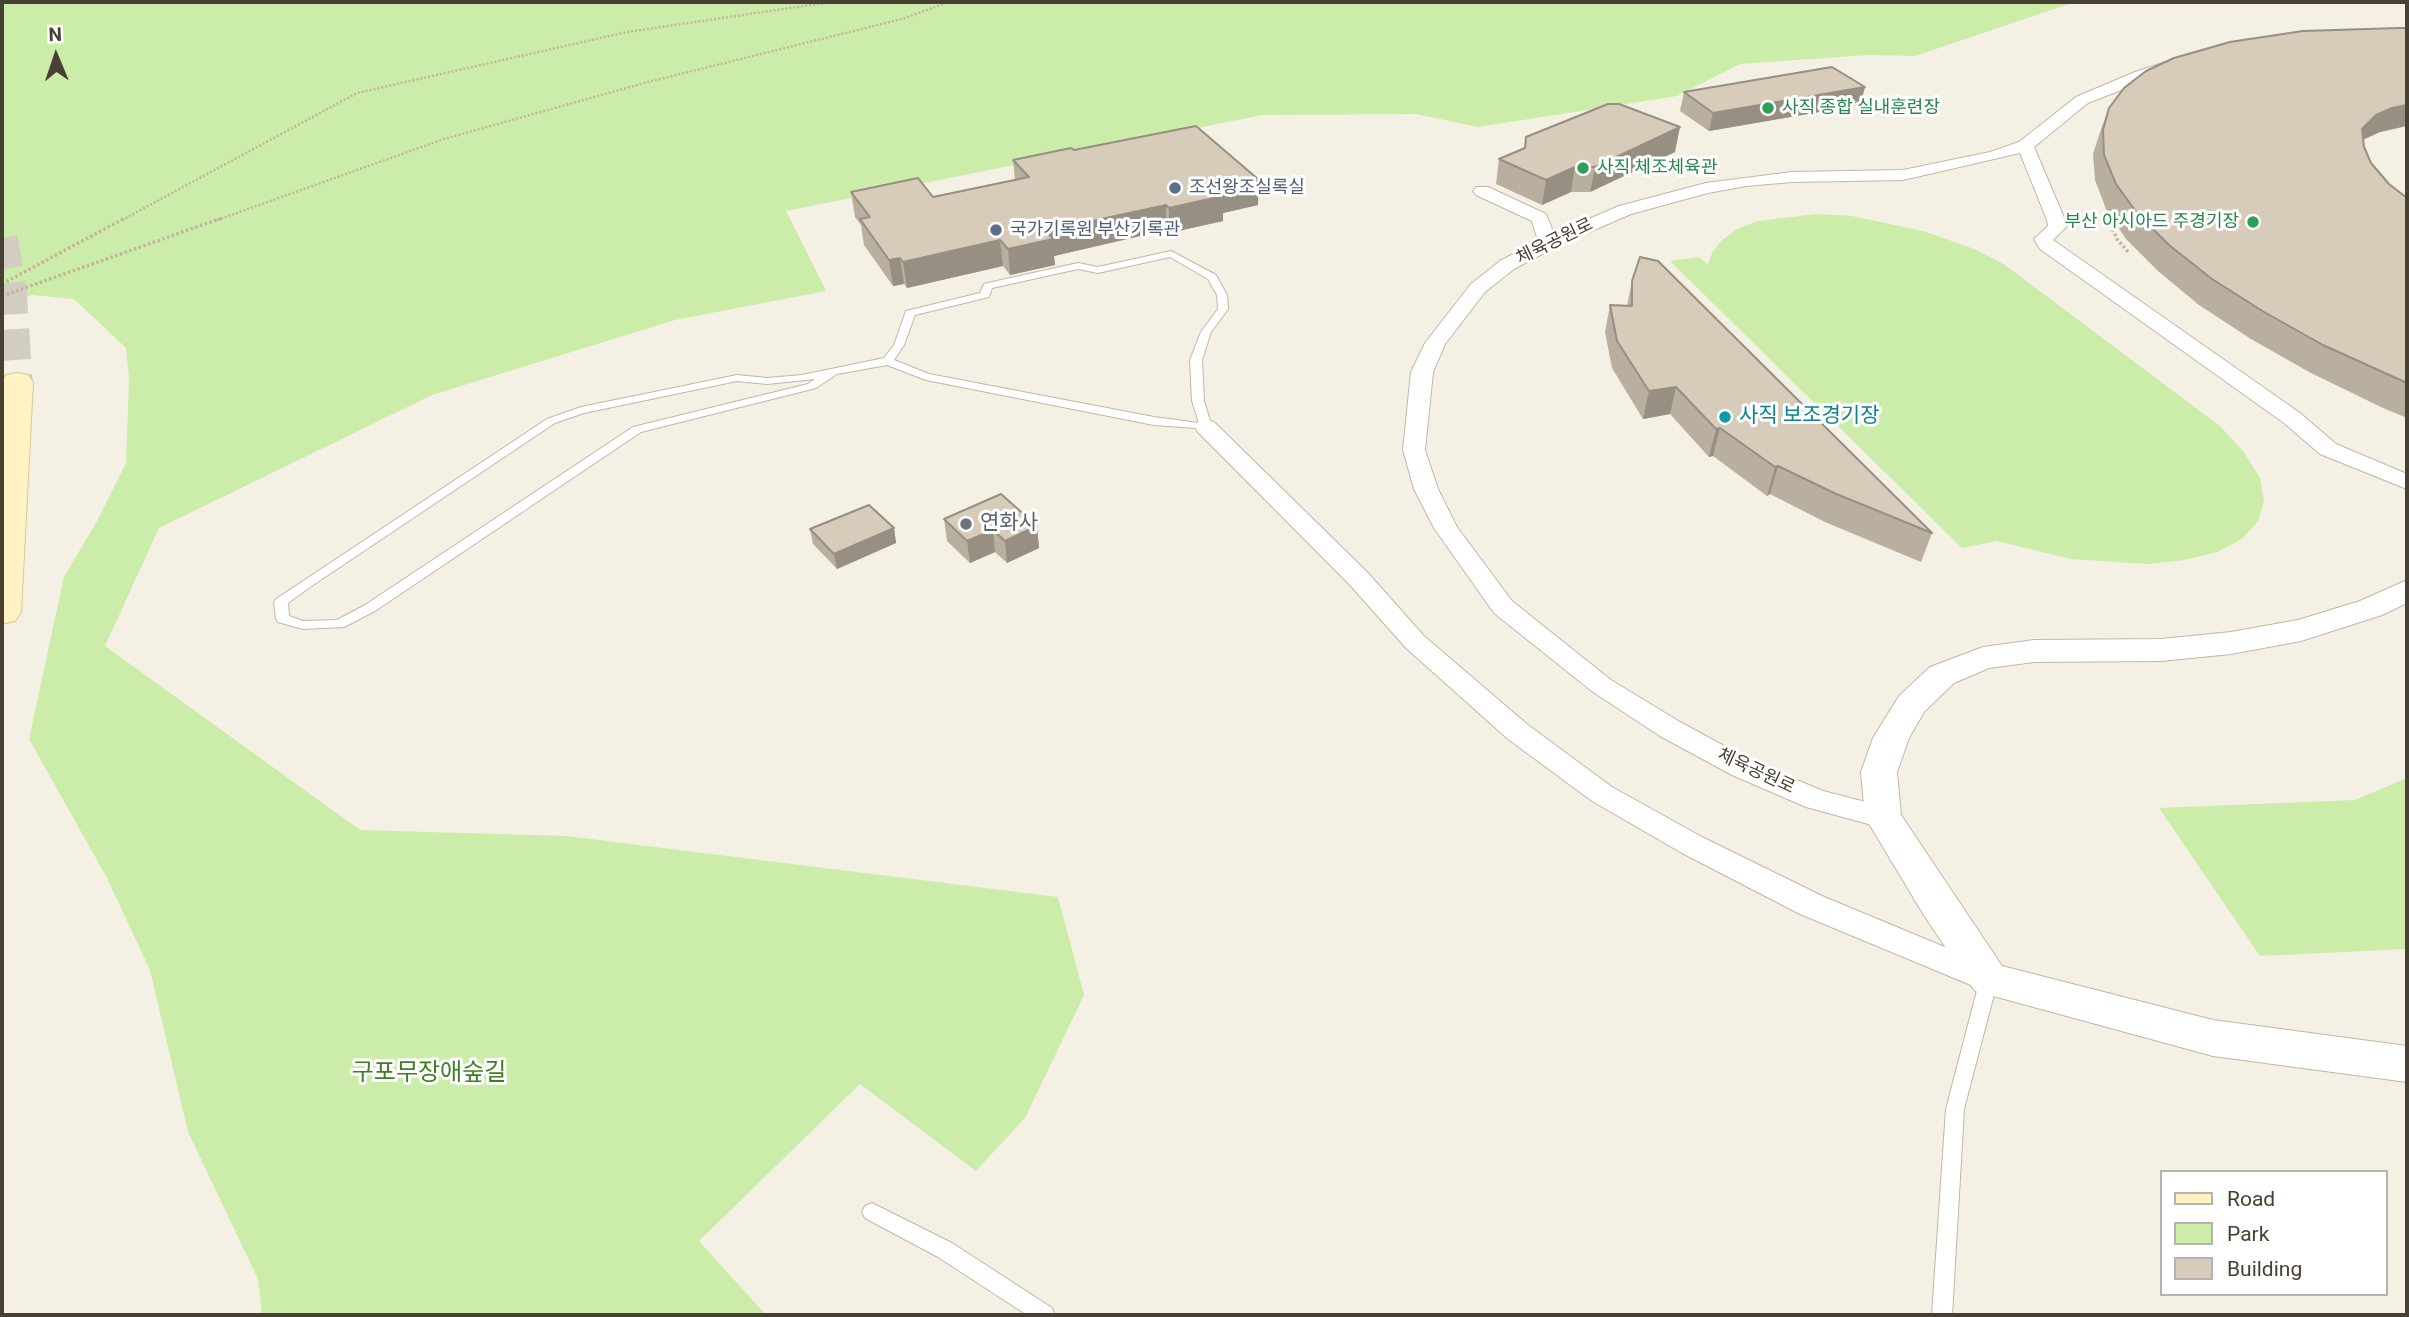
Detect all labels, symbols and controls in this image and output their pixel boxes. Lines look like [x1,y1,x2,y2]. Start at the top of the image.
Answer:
north arrow [21,21,91,91]
text: N [48,23,62,46]
place label: 사직 종합 실내훈련장 [1782,97,1940,119]
marker: 사직 종합 실내훈련장 [1760,100,1776,116]
place label: 사직 체조체육관 [1597,157,1717,179]
marker: 사직 체조체육관 [1575,160,1591,176]
place label: 조선왕조실록실 [1189,177,1305,199]
marker: 조선왕조실록실 [1167,180,1183,196]
place label: 부산 아시아드 주경기장 [2064,211,2239,233]
street label: 체육공원로 [1513,214,1597,270]
marker: 부산 아시아드 주경기장 [2245,214,2261,230]
place label: 국가기록원 부산기록관 [1010,219,1180,241]
marker: 국가기록원 부산기록관 [988,222,1004,238]
place label: 사직 보조경기장 [1739,404,1879,430]
marker: 사직 보조경기장 [1717,409,1733,425]
place label: 연화사 [980,511,1038,537]
marker: 연화사 [958,516,974,532]
street label: 체육공원로 [1714,745,1798,799]
park label: 구포무장애숲길 [352,1060,506,1088]
legend [2160,1170,2388,1296]
text: Road [2227,1187,2275,1211]
text: Park [2227,1222,2269,1246]
text: Building [2227,1257,2302,1281]

